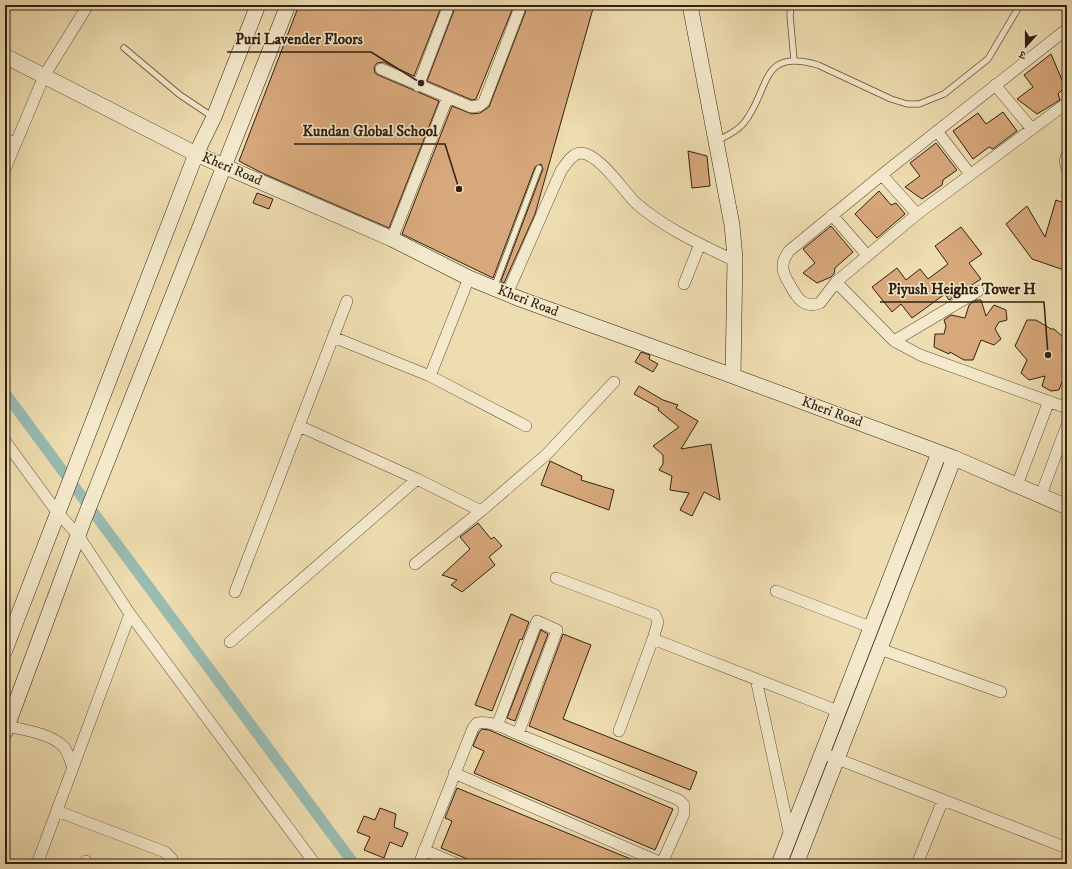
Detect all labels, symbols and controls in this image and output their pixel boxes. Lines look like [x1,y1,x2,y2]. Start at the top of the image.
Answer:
callout: Puri Lavender Floors [227,25,371,52]
north arrow [1006,26,1046,66]
text: Puri Lavender Floors [235,30,363,49]
text: उ [1016,46,1029,62]
callout: Kundan Global School [294,117,445,144]
text: Kundan Global School [303,122,438,141]
street label: Kheri Road [199,148,265,190]
callout: Piyush Heights Tower H [880,275,1044,302]
text: Piyush Heights Tower H [888,280,1036,299]
street label: Kheri Road [495,281,561,321]
street label: Kheri Road [799,393,865,431]

